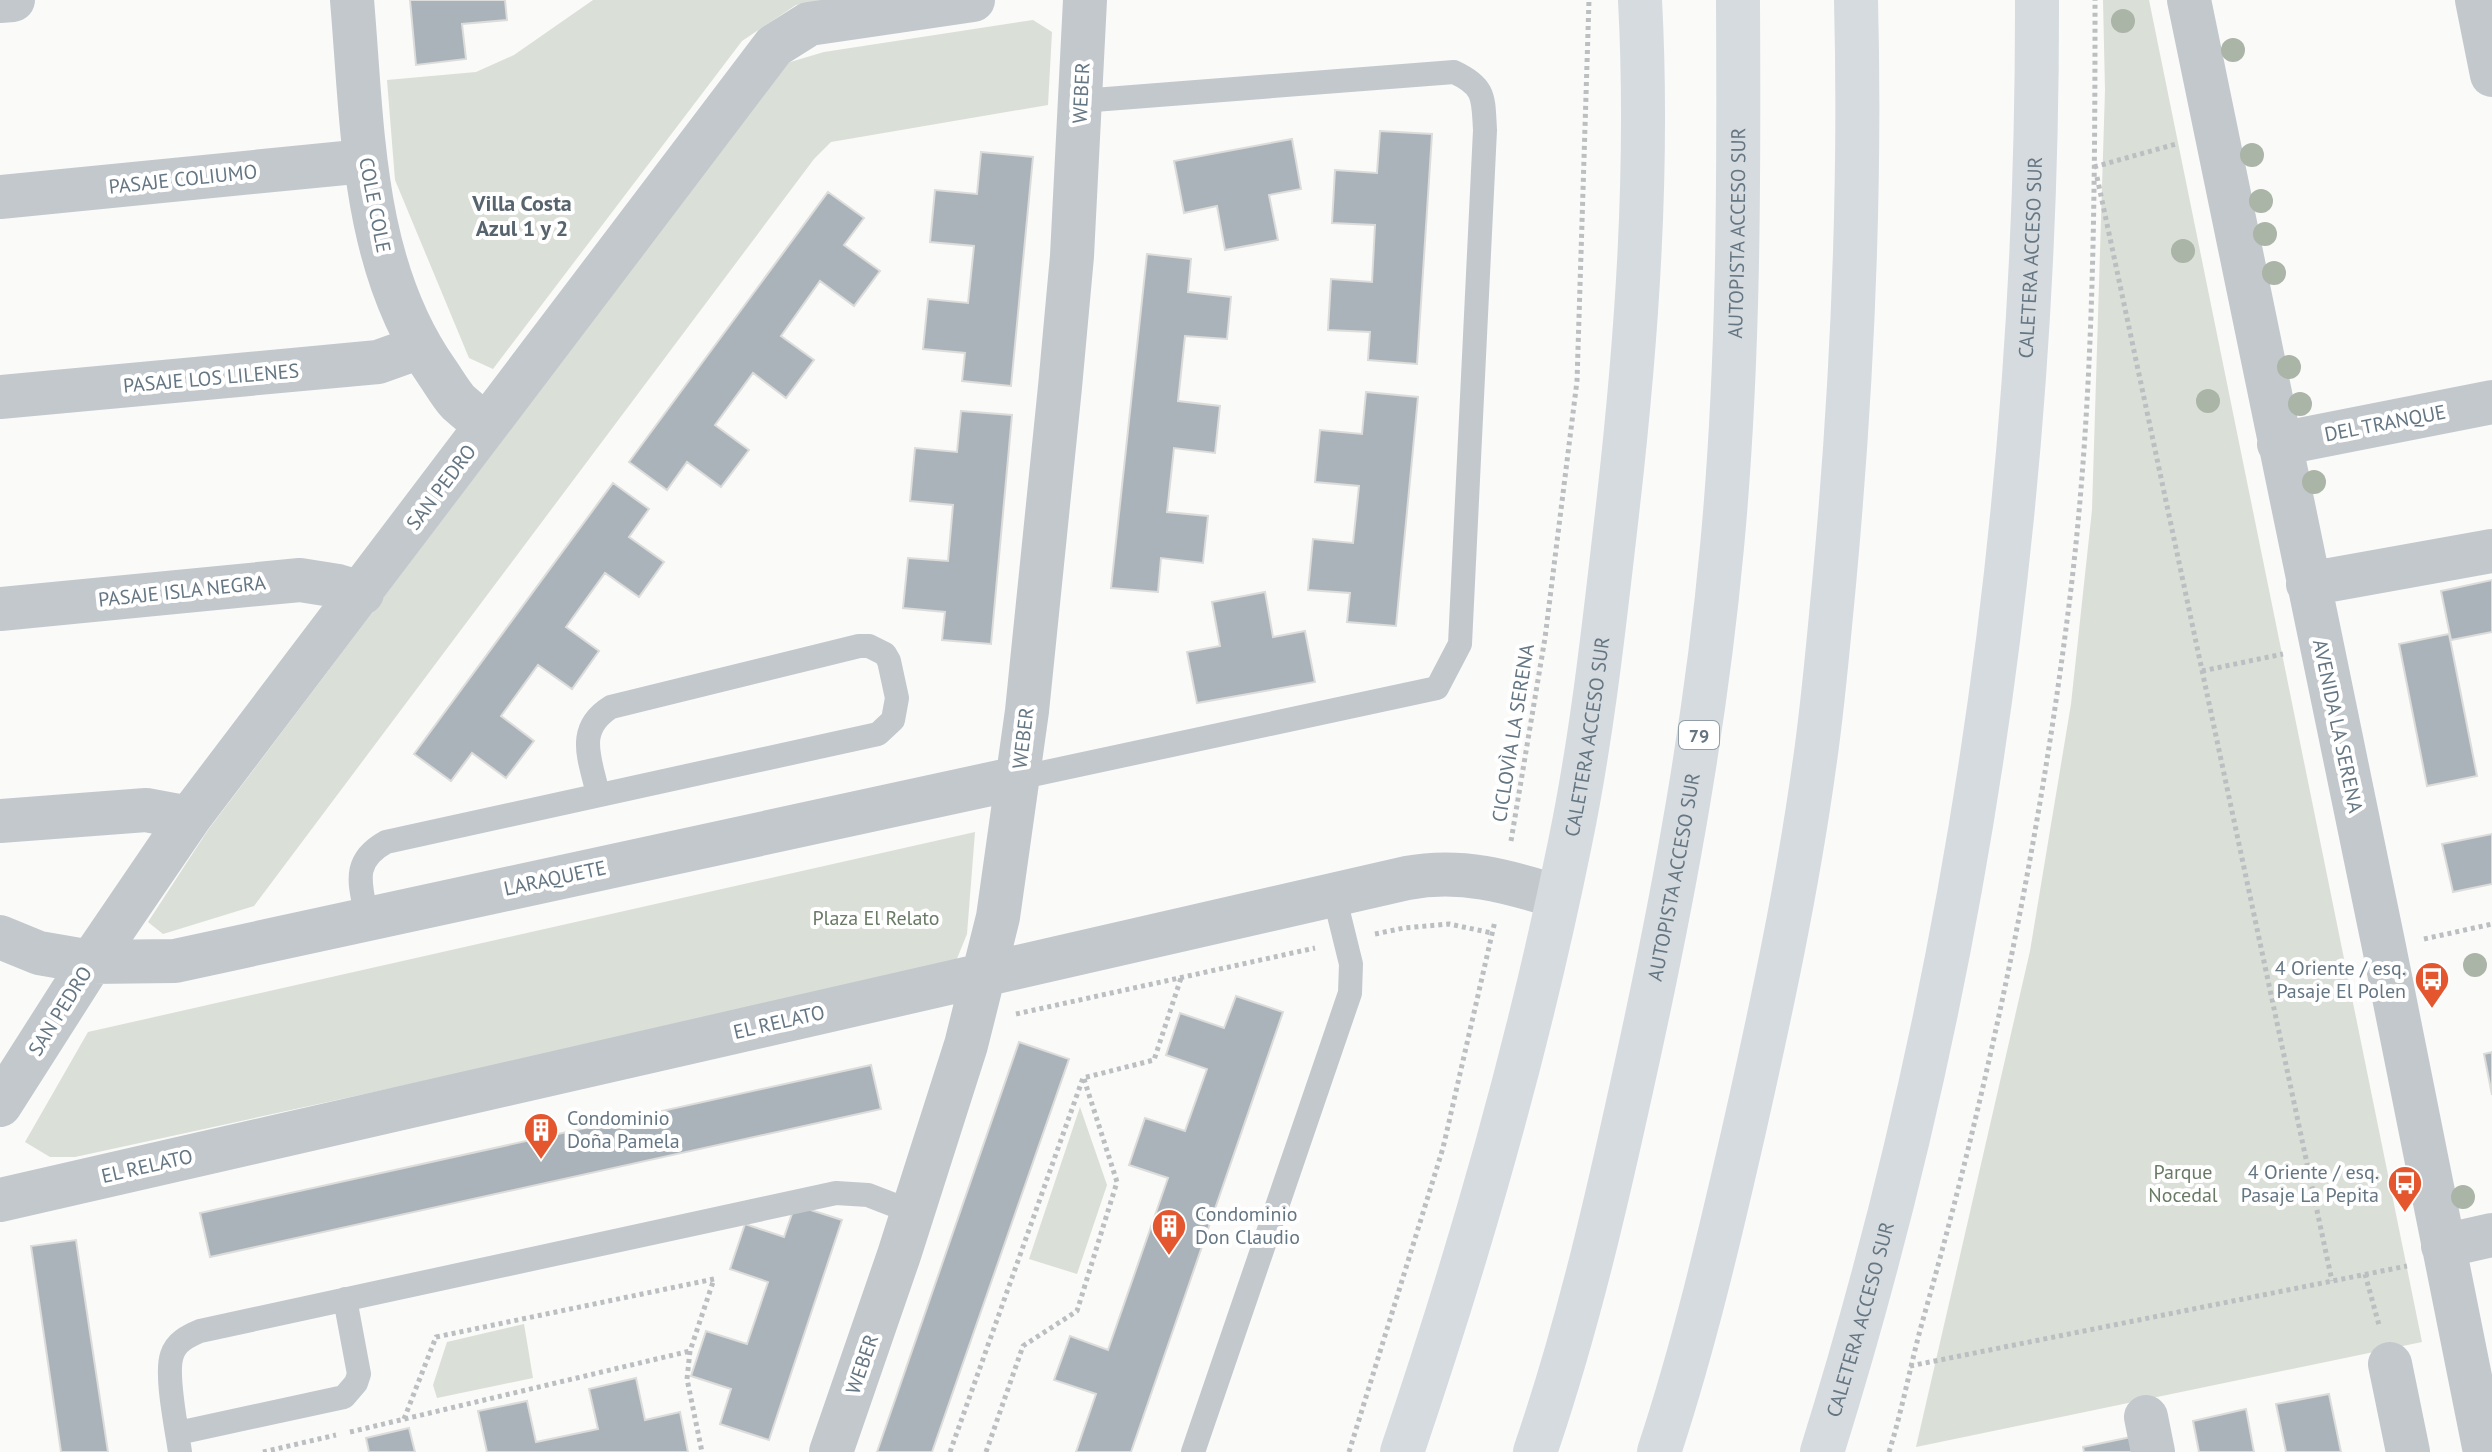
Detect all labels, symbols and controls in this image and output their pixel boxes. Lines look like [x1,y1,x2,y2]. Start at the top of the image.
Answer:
street label: WEBER [1066,61,1096,124]
street label: AUTOPISTA ACCESO SUR [1722,127,1751,339]
street label: COLE COLE [353,155,397,255]
street label: CALETERA ACCESO SUR [2012,156,2048,359]
street label: PASAJE COLIUMO [107,158,259,200]
district label: Villa Costa Azul 1 y 2 [471,189,572,242]
street label: PASAJE LOS LILENES [122,357,300,399]
street label: DEL TRANQUE [2322,398,2448,448]
street label: SAN PEDRO [400,439,482,535]
street label: PASAJE ISLA NEGRA [97,569,267,613]
street label: CALETERA ACCESO SUR [1559,635,1615,839]
street label: AVENIDA LA SERENA [2307,637,2369,815]
street label: CICLOVÌA LA SERENA [1486,642,1540,824]
street label: WEBER [1006,706,1040,770]
road number: 79 [1679,721,1719,749]
street label: AUTOPISTA ACCESO SUR [1642,771,1706,983]
street label: LARAQUETE [501,854,609,902]
park label: Plaza El Relato [812,905,940,931]
place label: 4 Oriente / esq. Pasaje El Polen [2275,955,2406,1004]
bus stop icon: 4 Oriente / esq. Pasaje El Polen [2413,960,2451,1010]
street label: SAN PEDRO [22,961,98,1061]
street label: EL RELATO [731,999,827,1045]
place label: Condominio Doña Pamela [567,1105,680,1154]
building icon: Condominio Doña Pamela [522,1111,560,1161]
street label: EL RELATO [99,1143,195,1189]
park label: Parque Nocedal [2148,1159,2218,1208]
place label: 4 Oriente / esq. Pasaje La Pepita [2241,1159,2379,1208]
bus stop icon: 4 Oriente / esq. Pasaje La Pepita [2386,1164,2424,1214]
place label: Condominio Don Claudio [1195,1201,1300,1250]
building icon: Condominio Don Claudio [1150,1207,1188,1257]
street label: CALETERA ACCESO SUR [1820,1219,1900,1420]
street label: WEBER [840,1331,884,1397]

